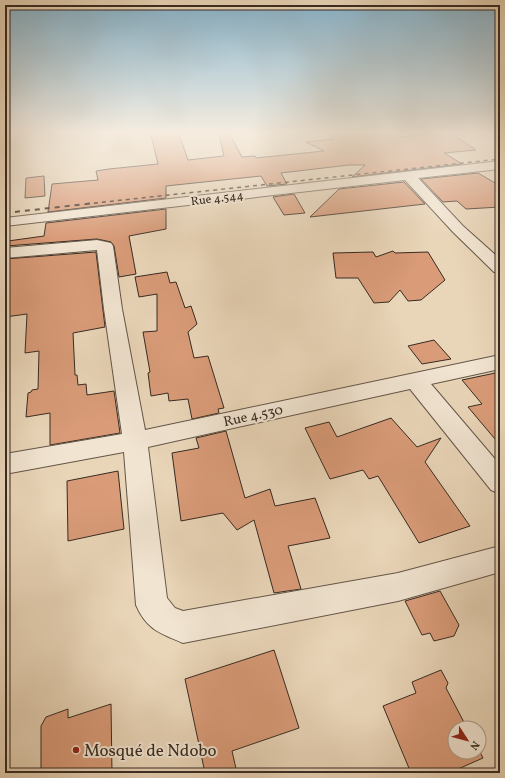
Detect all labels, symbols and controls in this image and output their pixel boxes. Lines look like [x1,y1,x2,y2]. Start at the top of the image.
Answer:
street label: Rue 4.544 [190,188,244,210]
street label: Rue 4.530 [222,401,285,432]
north arrow [447,720,487,760]
text: N [465,737,482,753]
place label: Mosqué de Ndobo [84,740,217,763]
marker: Mosqué de Ndobo [71,745,81,755]

